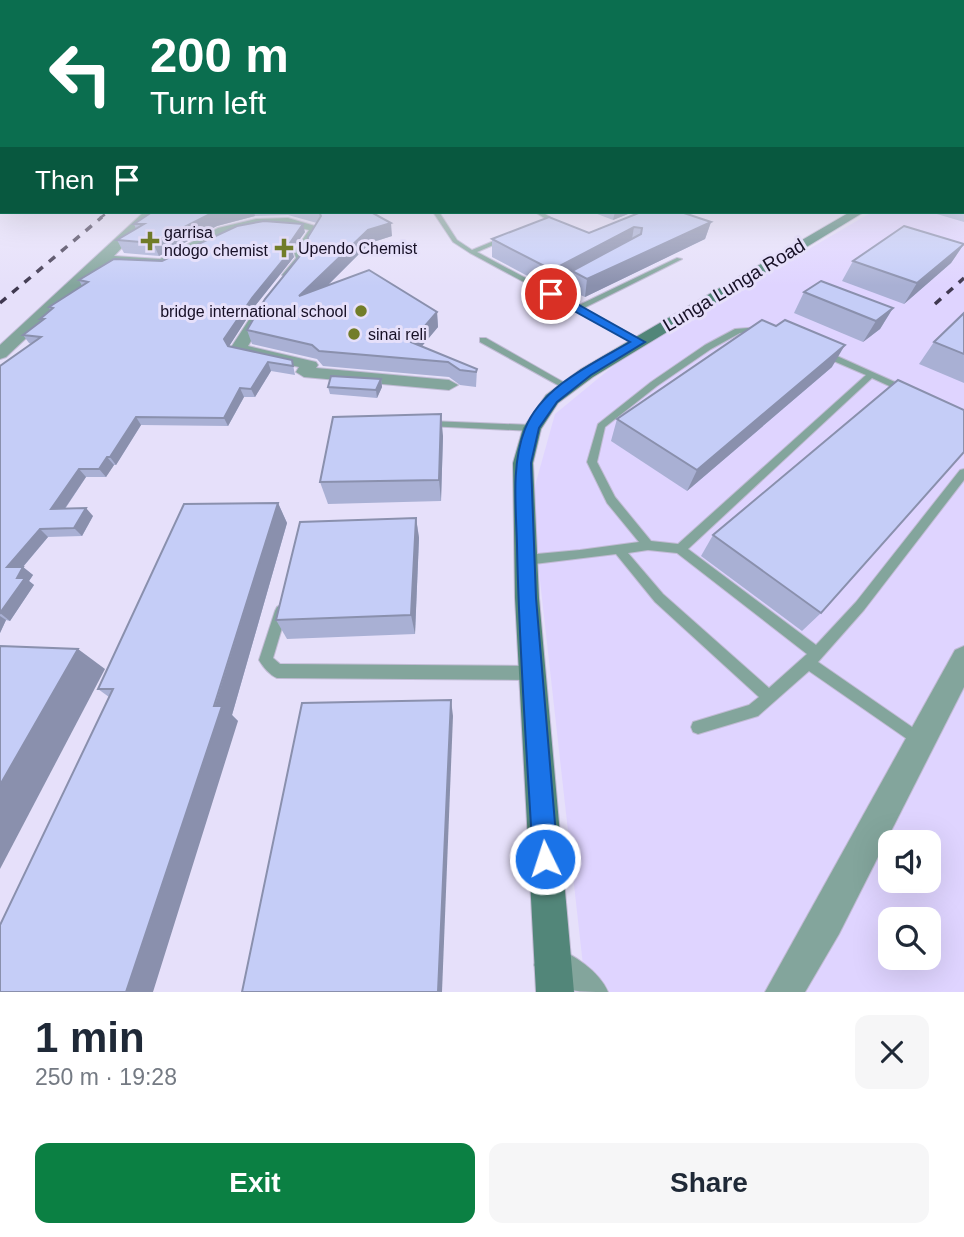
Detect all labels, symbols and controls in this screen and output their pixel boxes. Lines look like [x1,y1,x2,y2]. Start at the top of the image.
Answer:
icon: left [35,28,126,119]
text: 200 m [150,28,289,82]
text: Turn left [150,85,266,121]
icon: arrive [108,161,146,199]
text: Then [35,165,94,195]
place label: garrisa ndogo chemist [164,224,269,259]
marker: garrisa ndogo chemist [142,233,158,249]
street label: Lunga Lunga Road [659,234,809,336]
marker: Upendo Chemist [276,240,292,256]
place label: Upendo Chemist [298,240,418,257]
pin [521,264,581,324]
icon: arrive [532,275,570,313]
place label: bridge international school [160,303,347,320]
marker: bridge international school [353,303,369,319]
marker: sinai reli [346,326,362,342]
place label: sinai reli [368,326,427,343]
position arrow [508,822,582,896]
map controls [878,830,941,970]
button: sound [878,830,941,893]
button: search [878,907,941,970]
text: 1 min [35,1014,145,1061]
button: close [855,1015,929,1089]
text: 250 m · 19:28 [35,1064,177,1090]
button: Exit [35,1143,475,1223]
button: Share [489,1143,929,1223]

